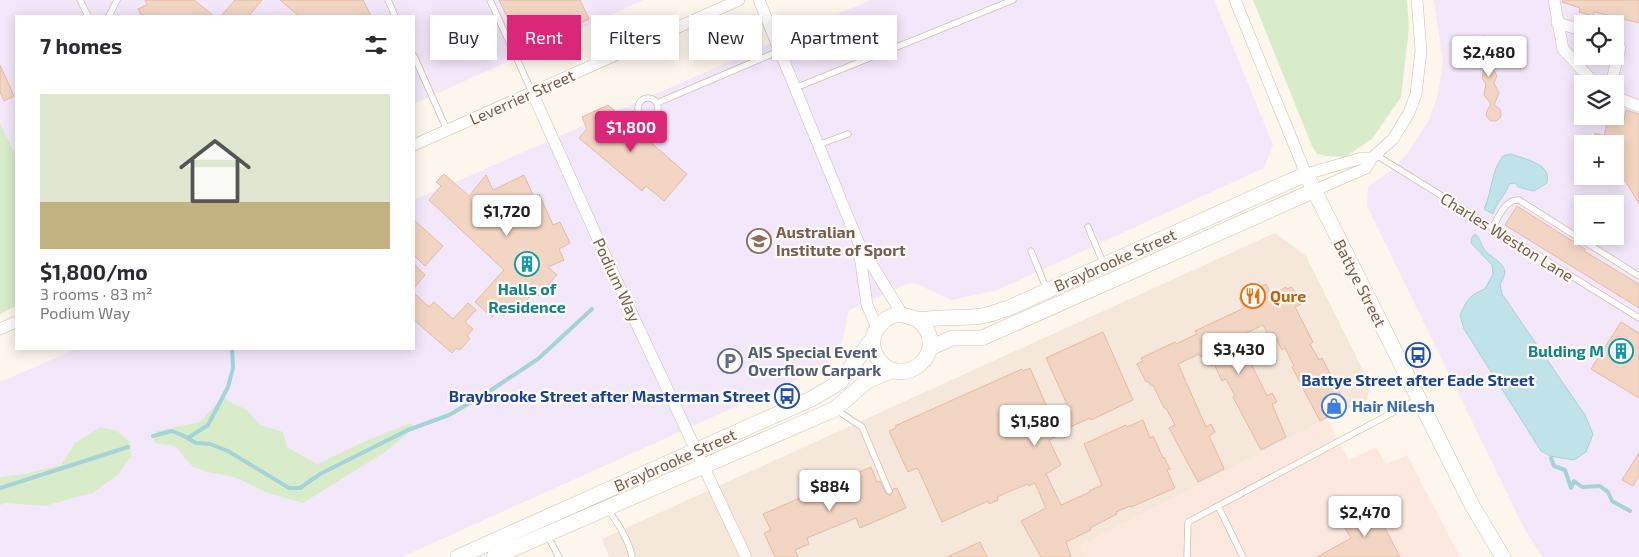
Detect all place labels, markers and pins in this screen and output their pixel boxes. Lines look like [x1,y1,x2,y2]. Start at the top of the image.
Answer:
pin: $2,480 [1448,36,1530,78]
pin: $1,800 [590,110,672,153]
pin: $1,720 [466,194,548,237]
place label: Australian Institute of Sport [776,222,906,259]
school or university icon: Australian Institute of Sport [746,228,772,254]
building icon: Halls of Residence [514,251,540,277]
place label: Halls of Residence [488,279,566,316]
restaurant icon: Qure [1240,283,1266,309]
place label: Qure [1270,286,1306,306]
pin: $3,430 [1198,332,1280,375]
building icon: Bulding M [1608,338,1634,364]
place label: Bulding M [1528,341,1604,360]
place label: AIS Special Event Overflow Carpark [748,342,881,379]
bus stop icon: Battye Street after Eade Street [1405,342,1431,368]
parking icon: AIS Special Event Overflow Carpark [717,348,743,374]
place label: Battye Street after Eade Street [1301,370,1535,390]
bus stop icon: Braybrooke Street after Masterman Street [774,383,800,409]
place label: Braybrooke Street after Masterman Street [449,386,770,406]
shop icon: Hair Nilesh [1321,393,1347,419]
place label: Hair Nilesh [1352,396,1435,415]
pin: $1,580 [994,404,1076,447]
pin: $884 [800,470,860,512]
pin: $2,470 [1324,496,1406,538]

